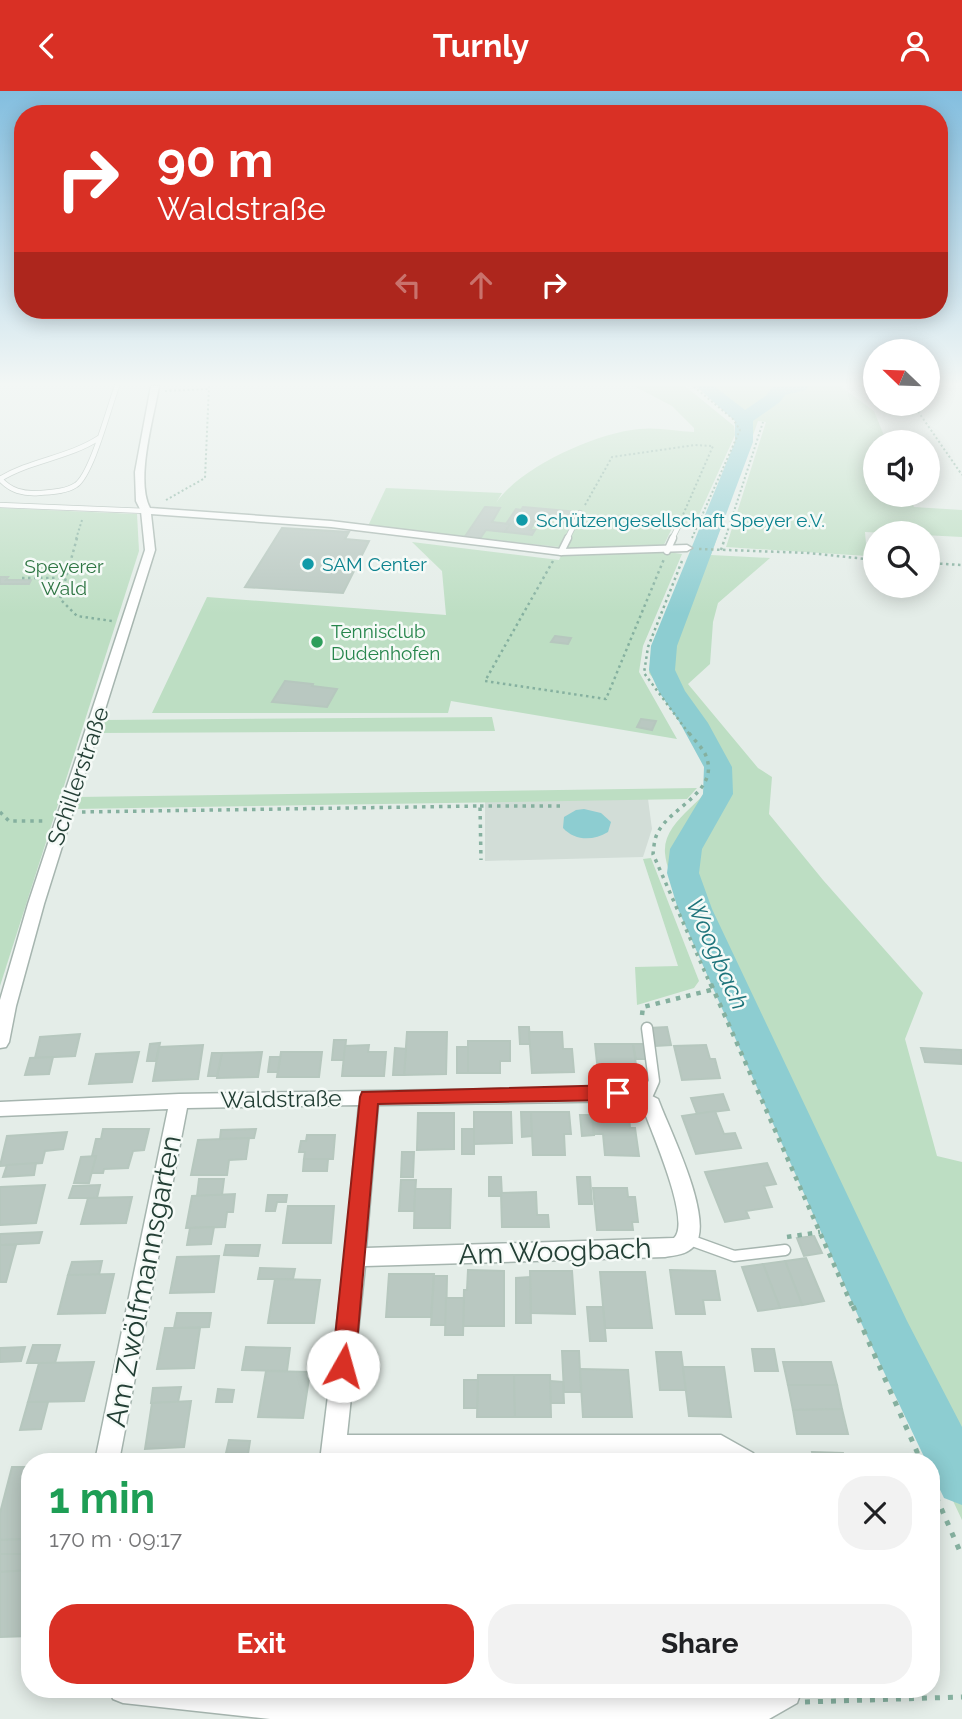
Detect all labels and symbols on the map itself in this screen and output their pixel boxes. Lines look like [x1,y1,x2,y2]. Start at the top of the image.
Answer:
north arrow [863,339,940,417]
place label: Schützengesellschaft Speyer e.V. [536,509,825,531]
marker: Schützengesellschaft Speyer e.V. [514,512,530,528]
place label: SAM Center [322,553,427,575]
park label: Speyerer Wald [24,555,104,599]
marker: SAM Center [300,556,316,572]
place label: Tennisclub Dudenhofen [331,620,440,664]
marker: Tennisclub Dudenhofen [309,634,325,650]
street label: Schillerstraße [41,703,114,849]
water label: Woogbach [680,894,755,1014]
pin [588,1063,648,1123]
street label: Waldstraße [220,1084,342,1113]
street label: Am Zwölfmannsgarten [99,1133,188,1430]
street label: Am Woogbach [458,1232,652,1271]
position arrow [306,1329,380,1403]

